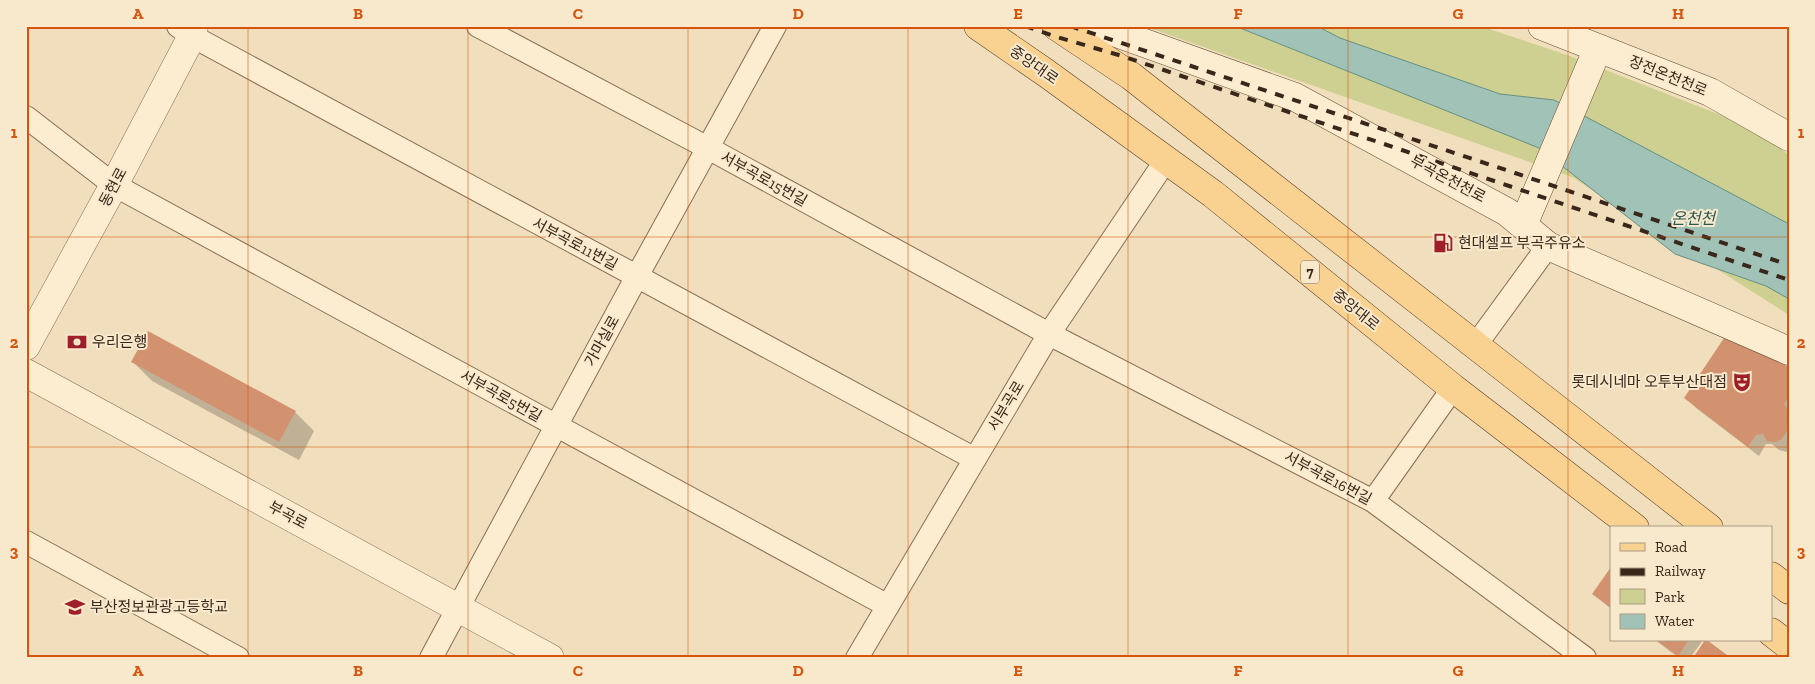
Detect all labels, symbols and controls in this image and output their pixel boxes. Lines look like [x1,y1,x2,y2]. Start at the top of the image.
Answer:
text: A [133,4,144,23]
text: B [353,4,363,23]
text: C [573,4,583,23]
text: D [792,4,804,23]
text: E [1013,4,1023,23]
text: F [1233,4,1243,23]
text: G [1453,4,1464,23]
text: H [1672,4,1684,23]
street label: 중앙대로 [1006,42,1062,88]
street label: 장전온천천로 [1626,52,1710,100]
text: 1 [11,123,18,142]
text: 1 [1798,123,1805,142]
street label: 서부곡로15번길 [718,148,810,210]
street label: 부곡온천천로 [1407,152,1489,206]
street label: 동현로 [95,164,131,210]
water label: 온천천 [1671,209,1717,228]
street label: 서부곡로11번길 [529,214,621,274]
fuel station icon: 현대셀프 부곡주유소 [1432,232,1454,254]
place label: 현대셀프 부곡주유소 [1458,234,1586,252]
road number: 7 [1301,260,1319,284]
street label: 중앙대로 [1329,286,1383,334]
street label: 가마실로 [581,312,623,370]
bank icon: 우리은행 [66,331,88,353]
text: 2 [10,333,19,352]
place label: 우리은행 [92,333,147,351]
text: 2 [1797,333,1806,352]
street label: 서부곡로5번길 [457,366,545,426]
theatre icon: 롯데시네마 오투부산대점 [1731,371,1753,393]
place label: 롯데시네마 오투부산대점 [1572,373,1727,391]
street label: 서부곡로 [984,378,1028,434]
street label: 서부곡로16번길 [1281,447,1375,509]
street label: 부곡로 [265,497,311,533]
legend [1610,526,1772,642]
text: Road [1655,538,1688,556]
text: 3 [10,542,19,561]
text: 3 [1797,542,1806,561]
text: Railway [1655,562,1706,580]
text: Park [1655,588,1685,606]
school or university icon: 부산정보관광고등학교 [64,596,86,618]
place label: 부산정보관광고등학교 [90,598,228,616]
text: Water [1655,612,1695,630]
text: A [133,661,144,680]
text: B [353,661,363,680]
text: C [573,661,583,680]
text: D [792,661,804,680]
text: E [1013,661,1023,680]
text: F [1233,661,1243,680]
text: G [1453,661,1464,680]
text: H [1672,661,1684,680]

